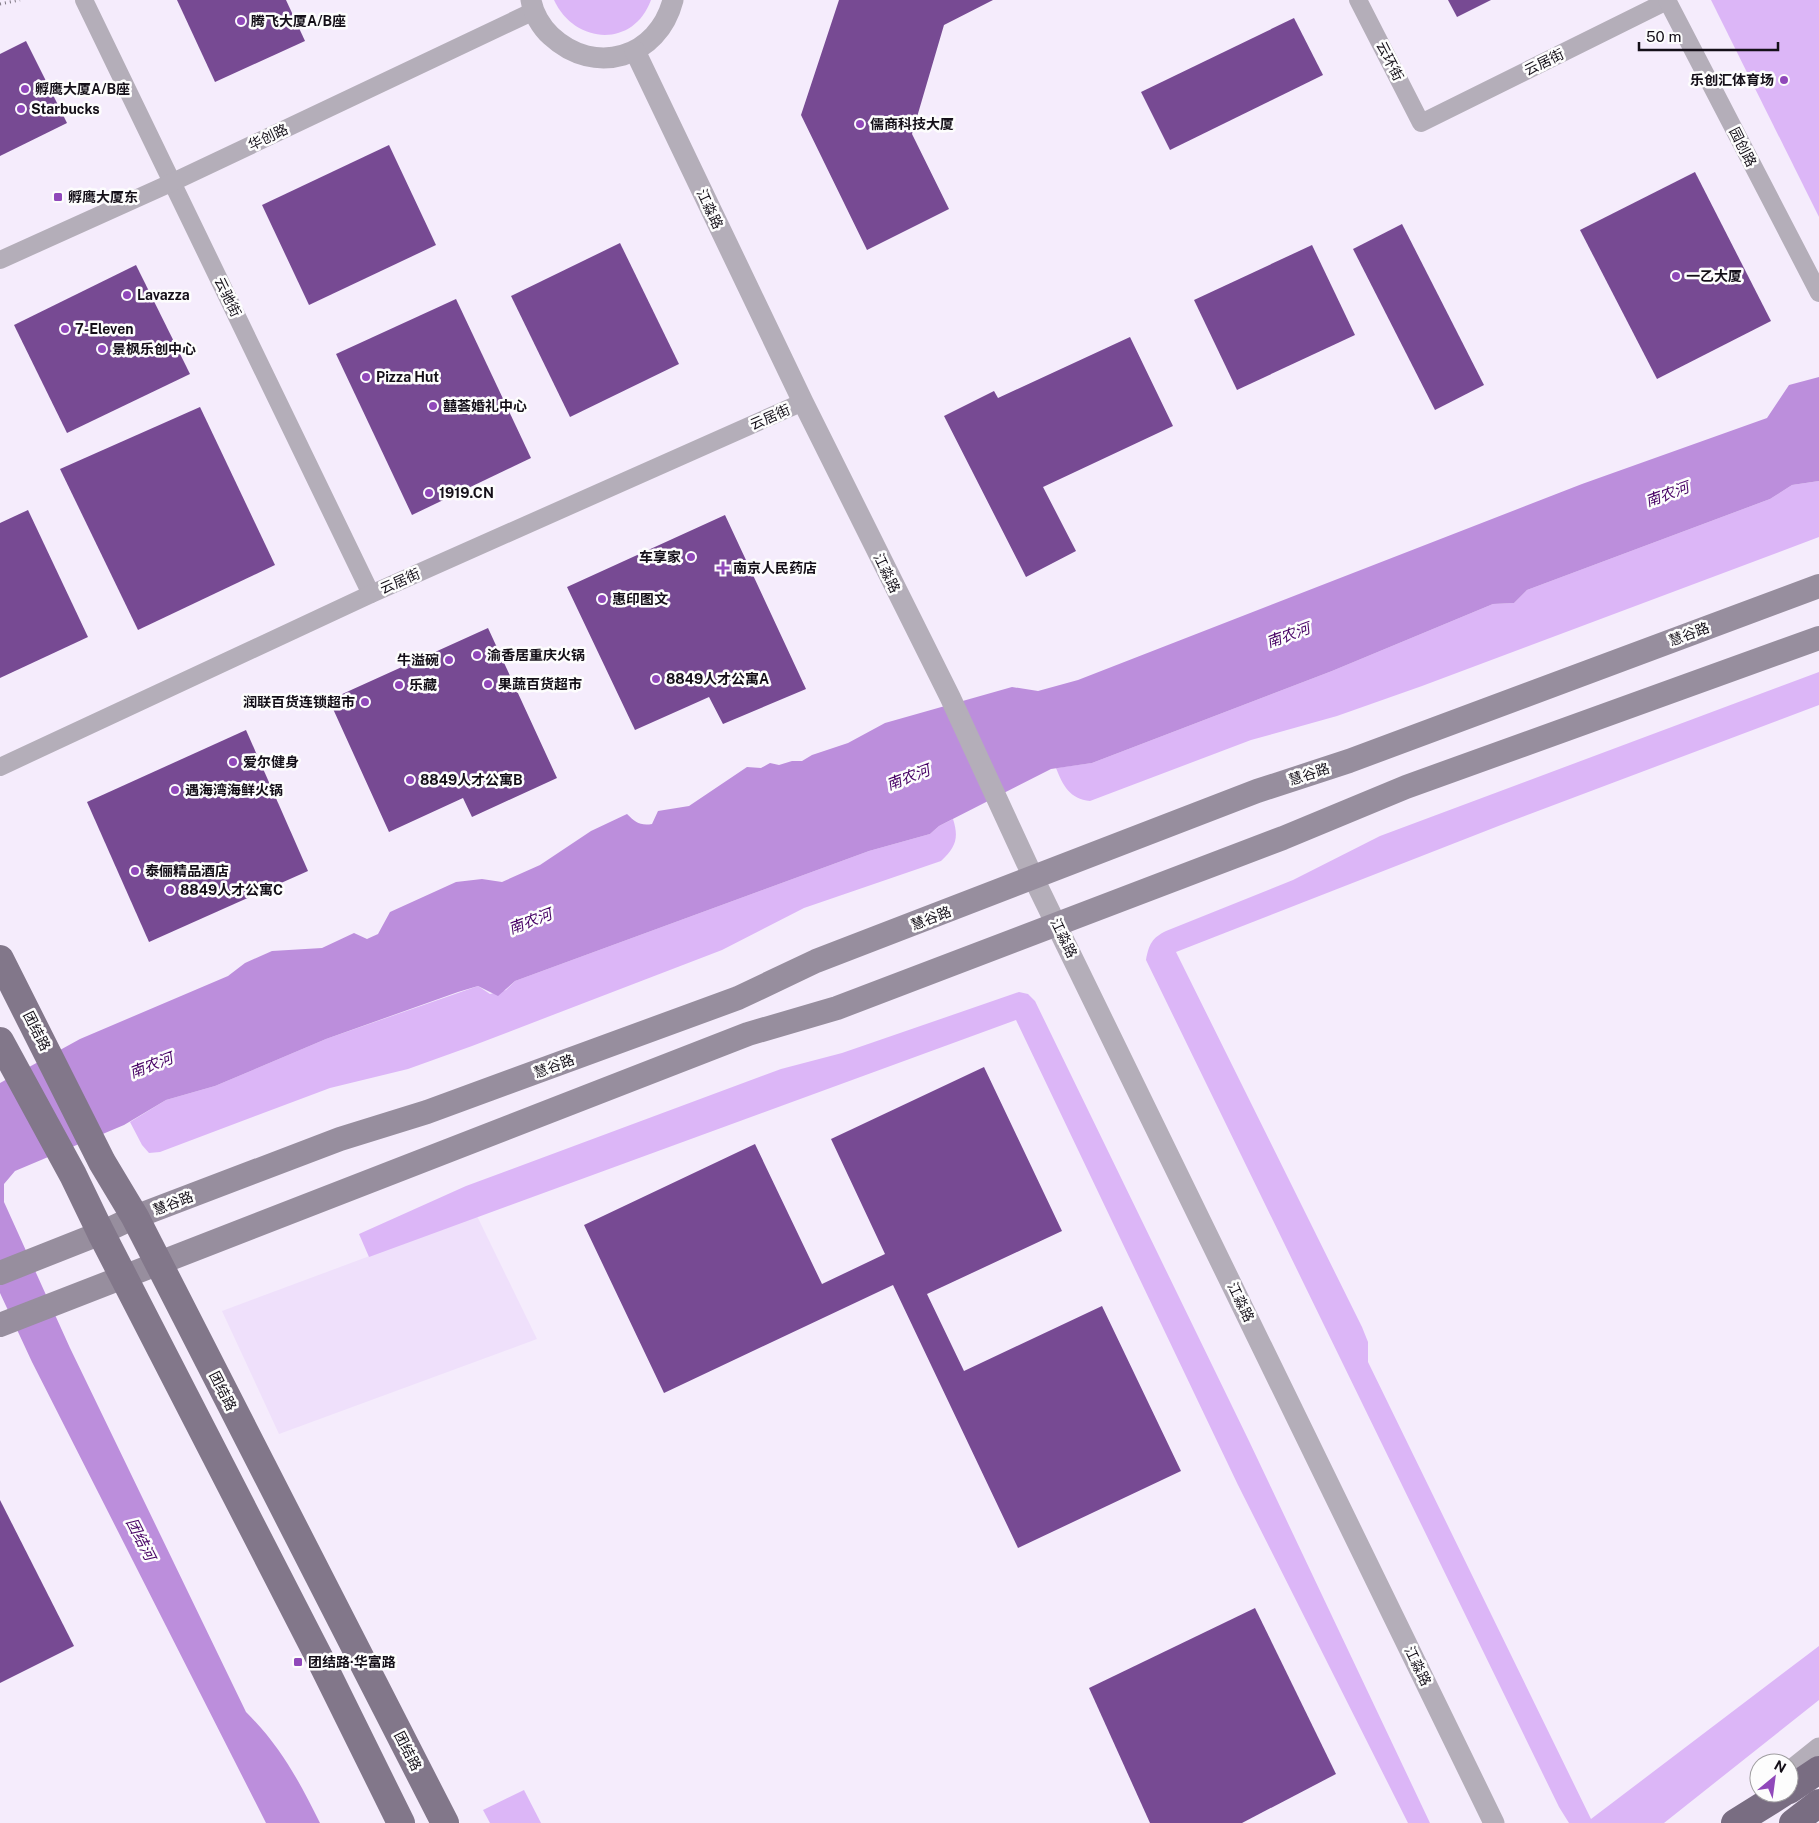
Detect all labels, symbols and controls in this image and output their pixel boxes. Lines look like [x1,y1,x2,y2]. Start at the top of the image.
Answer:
place label: 腾飞大厦A/B座 [251,13,346,29]
marker: 腾飞大厦A/B座 [235,15,247,27]
scale bar [1639,20,1778,52]
text: 50 m [1646,28,1681,45]
street label: 云环街 [1373,39,1407,83]
street label: 云居街 [1522,46,1566,78]
place label: 乐创汇体育场 [1690,72,1774,88]
marker: 乐创汇体育场 [1778,74,1790,86]
place label: 孵鹰大厦A/B座 [35,81,130,97]
marker: 孵鹰大厦A/B座 [19,83,31,95]
place label: Starbucks [31,101,100,117]
marker: Starbucks [15,103,27,115]
place label: 儒商科技大厦 [870,116,954,132]
marker: 儒商科技大厦 [854,118,866,130]
street label: 华创路 [246,121,290,153]
street label: 园创路 [1726,125,1760,169]
street label: 江淼路 [694,187,726,231]
place label: 孵鹰大厦东 [68,189,138,205]
marker: 孵鹰大厦东 [52,191,64,203]
place label: 一乙大厦 [1686,268,1742,284]
marker: 一乙大厦 [1670,270,1682,282]
street label: 云驰街 [212,275,244,319]
place label: Lavazza [137,287,190,303]
marker: Lavazza [121,289,133,301]
place label: 7-Eleven [75,321,134,337]
marker: 7-Eleven [59,323,71,335]
place label: 景枫乐创中心 [112,341,196,357]
marker: 景枫乐创中心 [96,343,108,355]
place label: Pizza Hut [376,369,439,385]
marker: Pizza Hut [360,371,372,383]
place label: 囍荟婚礼中心 [443,398,527,414]
marker: 囍荟婚礼中心 [427,400,439,412]
street label: 云居街 [748,401,792,433]
water label: 南农河 [1643,477,1694,510]
place label: 1919.CN [439,485,494,501]
marker: 1919.CN [423,487,435,499]
place label: 车享家 [639,549,681,565]
marker: 车享家 [685,551,697,563]
street label: 江淼路 [871,551,903,595]
place label: 南京人民药店 [733,560,817,576]
marker: 南京人民药店 [717,562,729,574]
street label: 云居街 [378,565,422,597]
place label: 惠印图文 [612,591,668,607]
marker: 惠印图文 [596,593,608,605]
water label: 南农河 [1264,618,1315,651]
street label: 慧谷路 [1667,619,1711,649]
place label: 渝香居重庆火锅 [487,647,585,663]
marker: 渝香居重庆火锅 [471,649,483,661]
place label: 牛溢碗 [397,652,439,668]
marker: 牛溢碗 [443,654,455,666]
place label: 8849人才公寓A [666,671,769,687]
marker: 8849人才公寓A [650,673,662,685]
place label: 果蔬百货超市 [498,676,582,692]
place label: 乐藏 [409,677,437,693]
marker: 果蔬百货超市 [482,678,494,690]
marker: 乐藏 [393,679,405,691]
place label: 润联百货连锁超市 [243,694,355,710]
marker: 润联百货连锁超市 [359,696,371,708]
place label: 爱尔健身 [243,754,299,770]
marker: 爱尔健身 [227,756,239,768]
water label: 南农河 [884,760,935,793]
street label: 慧谷路 [1287,760,1331,788]
place label: 8849人才公寓B [420,772,523,788]
marker: 8849人才公寓B [404,774,416,786]
place label: 遇海湾海鲜火锅 [185,782,283,798]
marker: 遇海湾海鲜火锅 [169,784,181,796]
place label: 泰俪精品酒店 [145,863,229,879]
marker: 泰俪精品酒店 [129,865,141,877]
place label: 8849人才公寓C [180,882,283,898]
marker: 8849人才公寓C [164,884,176,896]
street label: 慧谷路 [909,903,953,933]
water label: 南农河 [506,904,557,937]
street label: 江淼路 [1048,916,1080,960]
street label: 团结路 [20,1009,54,1053]
water label: 南农河 [127,1048,178,1081]
street label: 慧谷路 [532,1051,576,1081]
street label: 慧谷路 [151,1188,195,1218]
street label: 江淼路 [1225,1280,1257,1324]
street label: 团结路 [206,1369,240,1413]
water label: 团结河 [123,1515,160,1566]
street label: 江淼路 [1402,1644,1434,1688]
place label: 团结路·华富路 [308,1654,396,1670]
marker: 团结路·华富路 [292,1656,304,1668]
street label: 团结路 [391,1729,425,1773]
north arrow [1749,1753,1799,1803]
text: N [1772,1757,1789,1776]

